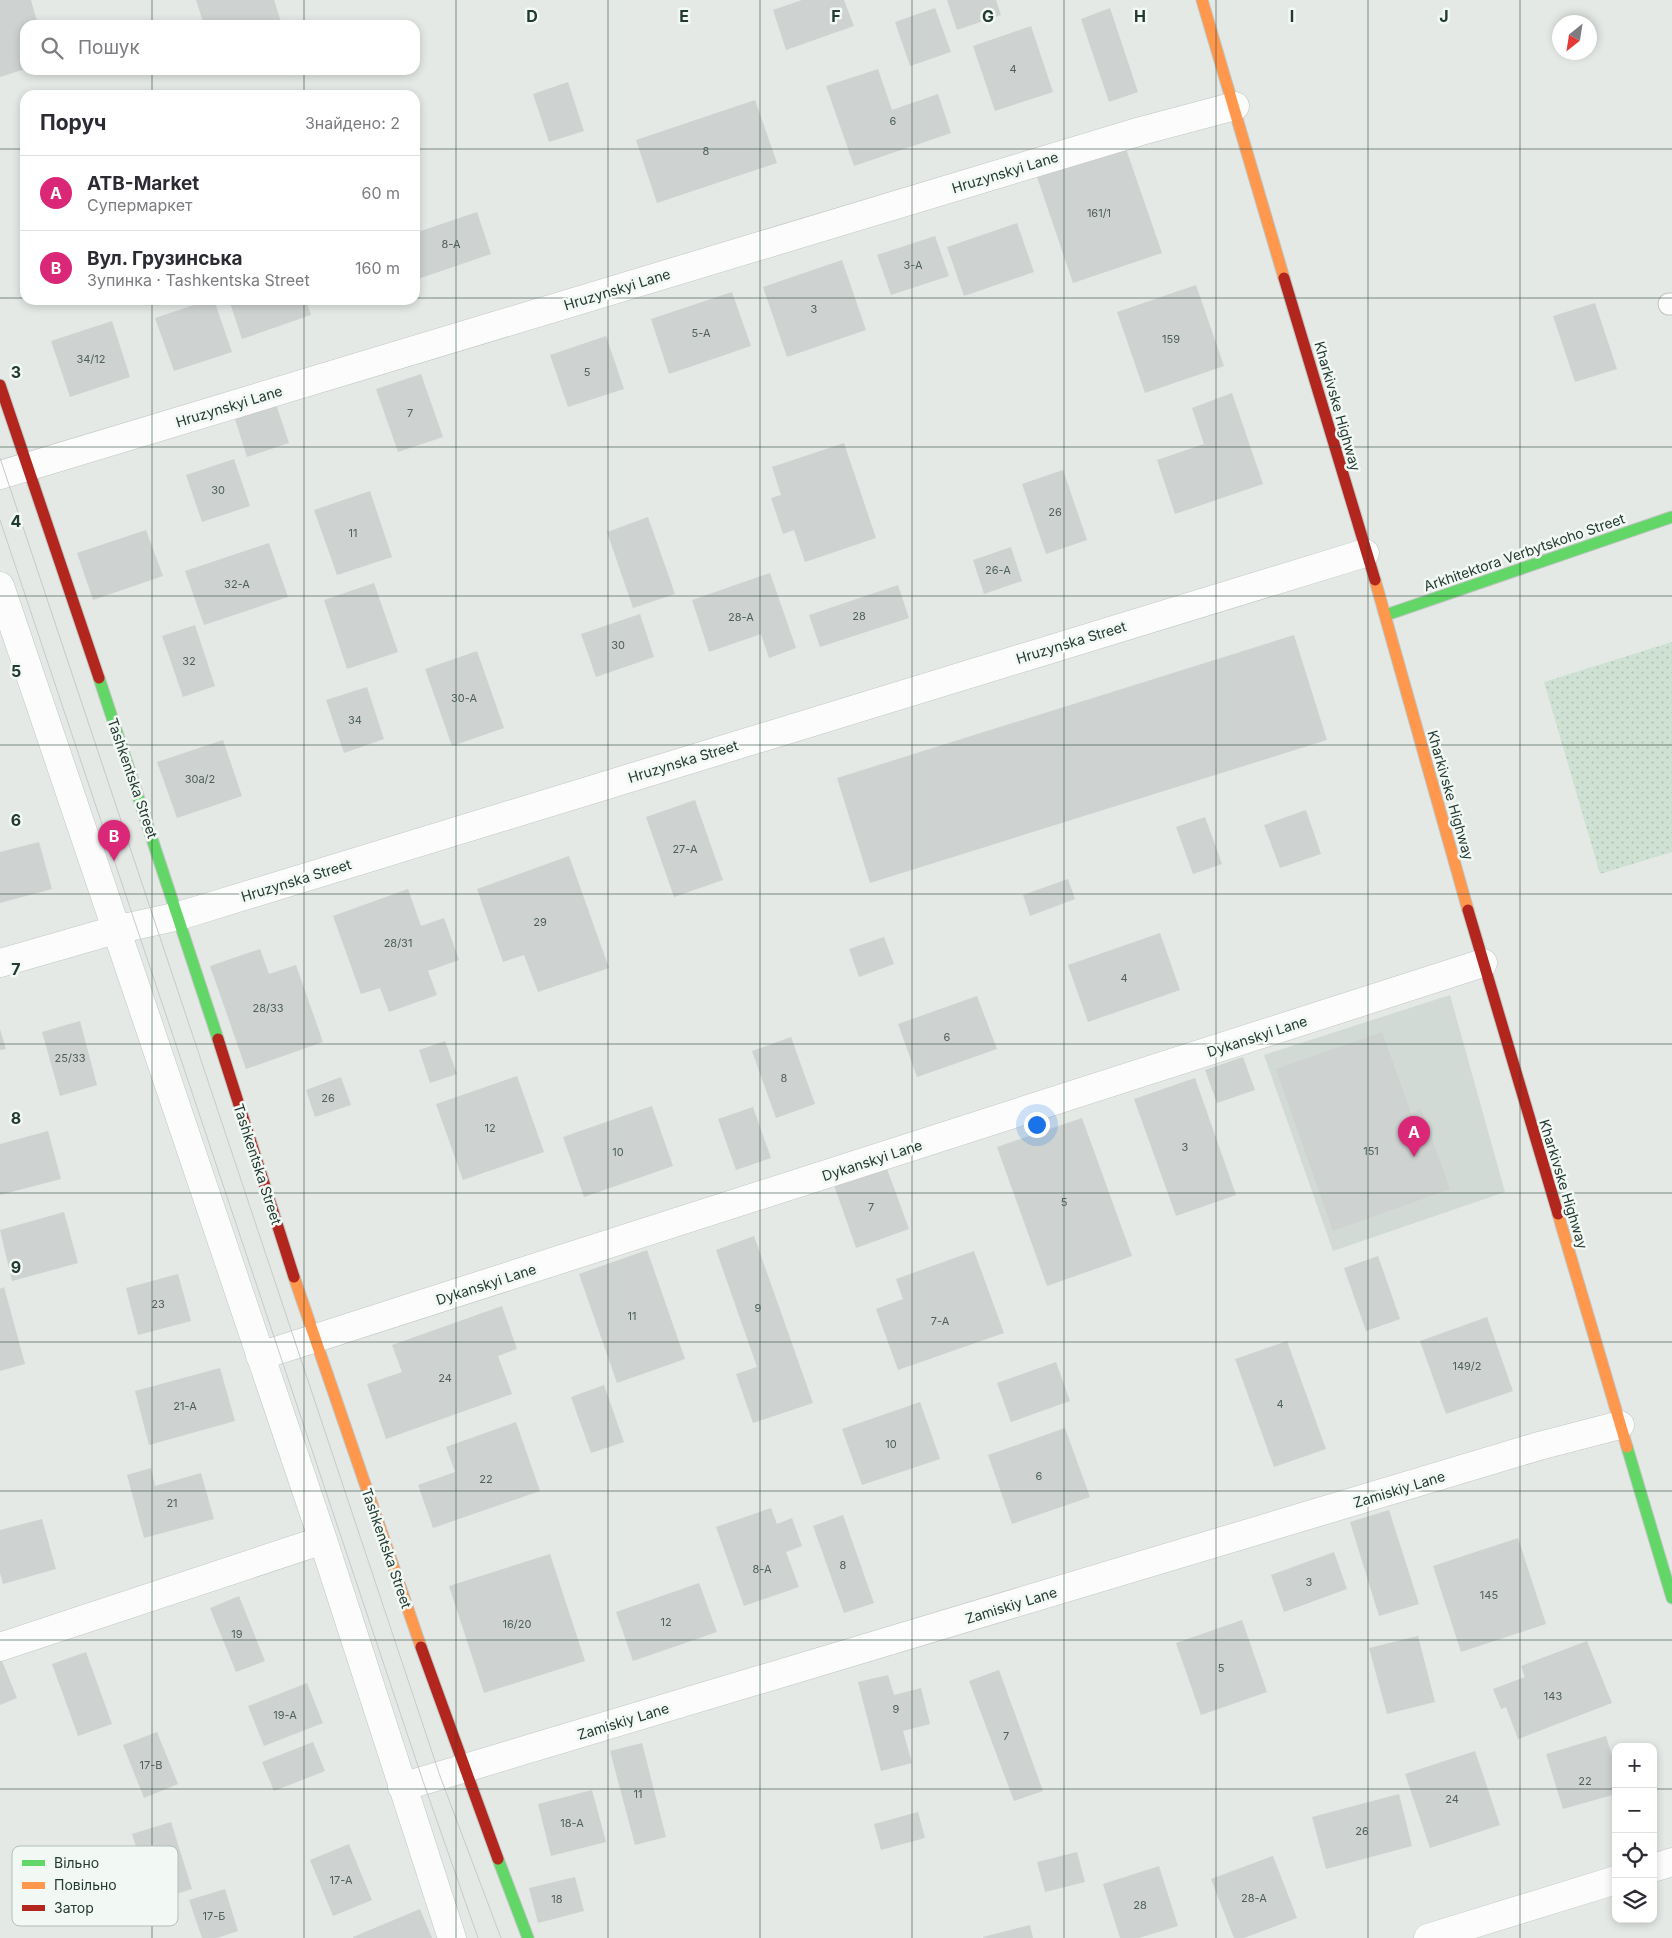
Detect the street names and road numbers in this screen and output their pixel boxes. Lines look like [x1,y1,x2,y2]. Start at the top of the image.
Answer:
street label: Hruzynskyi Lane [950,148,1060,196]
street label: Hruzynskyi Lane [562,265,672,313]
street label: Kharkivske Highway [1311,339,1365,473]
street label: Hruzynskyi Lane [174,382,284,430]
street label: Arkhitektora Verbytskoho Street [1421,509,1627,594]
street label: Hruzynska Street [1014,617,1128,667]
street label: Tashkentska Street [104,716,162,841]
street label: Kharkivske Highway [1424,728,1478,862]
street label: Hruzynska Street [626,736,740,786]
street label: Hruzynska Street [239,855,353,905]
street label: Dykanskyi Lane [1205,1012,1309,1060]
street label: Tashkentska Street [230,1101,286,1227]
street label: Kharkivske Highway [1536,1117,1592,1251]
street label: Dykanskyi Lane [820,1136,924,1184]
street label: Dykanskyi Lane [434,1260,538,1308]
street label: Zamiskiy Lane [1351,1467,1447,1511]
street label: Tashkentska Street [358,1486,416,1611]
street label: Zamiskiy Lane [963,1583,1059,1627]
street label: Zamiskiy Lane [575,1699,671,1743]

